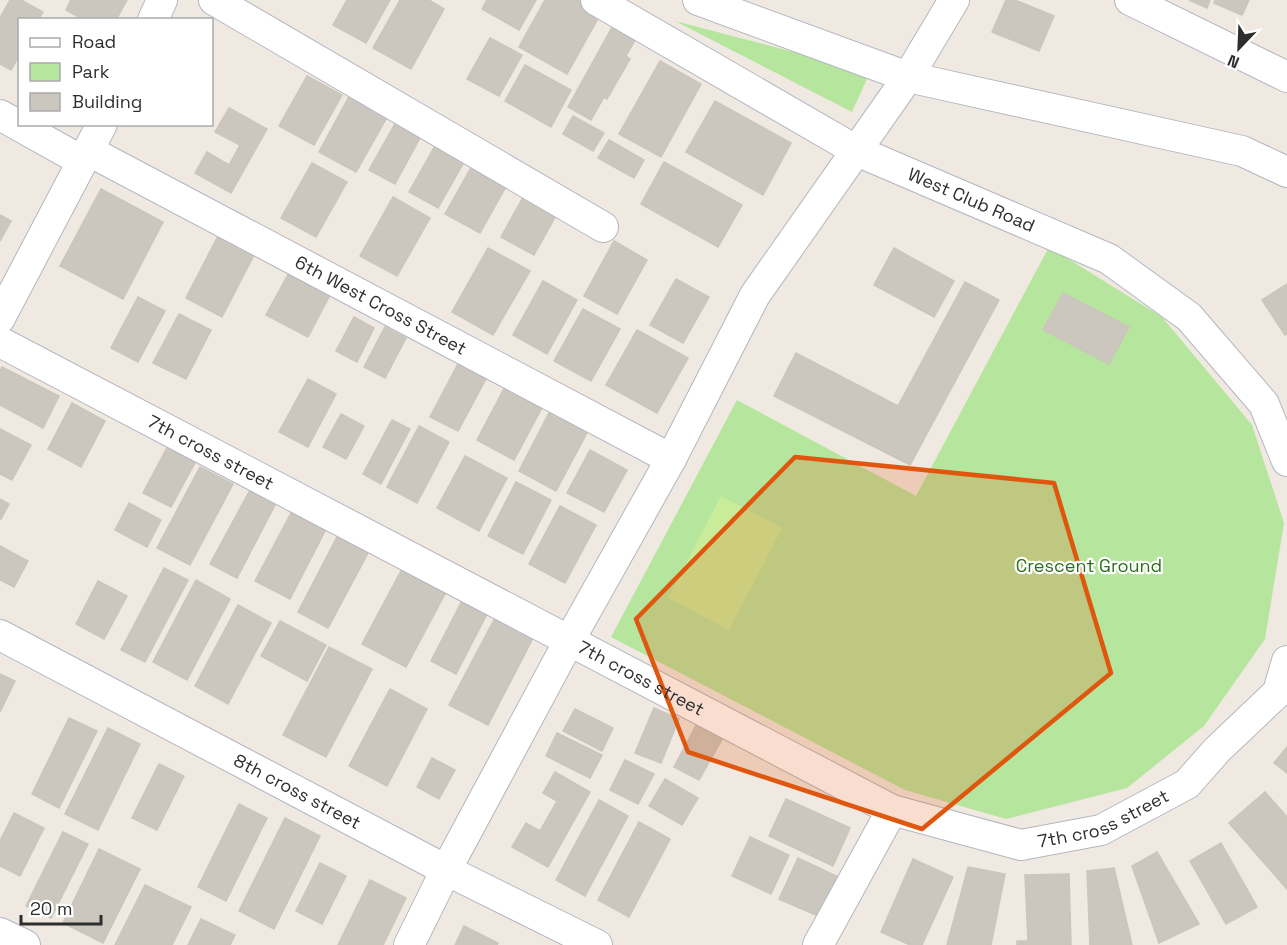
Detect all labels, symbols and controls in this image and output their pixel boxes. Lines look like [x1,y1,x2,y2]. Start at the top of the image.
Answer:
legend [18,18,213,126]
north arrow [1209,18,1269,78]
text: Road [72,30,116,53]
text: N [1224,50,1242,73]
text: Park [72,60,110,83]
text: Building [72,90,142,113]
street label: West Club Road [905,162,1039,237]
street label: 6th West Cross Street [291,250,471,360]
street label: 7th cross street [144,410,278,495]
park label: Crescent Ground [1016,554,1162,577]
street label: 7th cross street [574,635,708,720]
street label: 8th cross street [230,748,365,834]
street label: 7th cross street [1036,784,1173,853]
scale bar [21,888,100,926]
text: 20 m [30,897,73,920]

